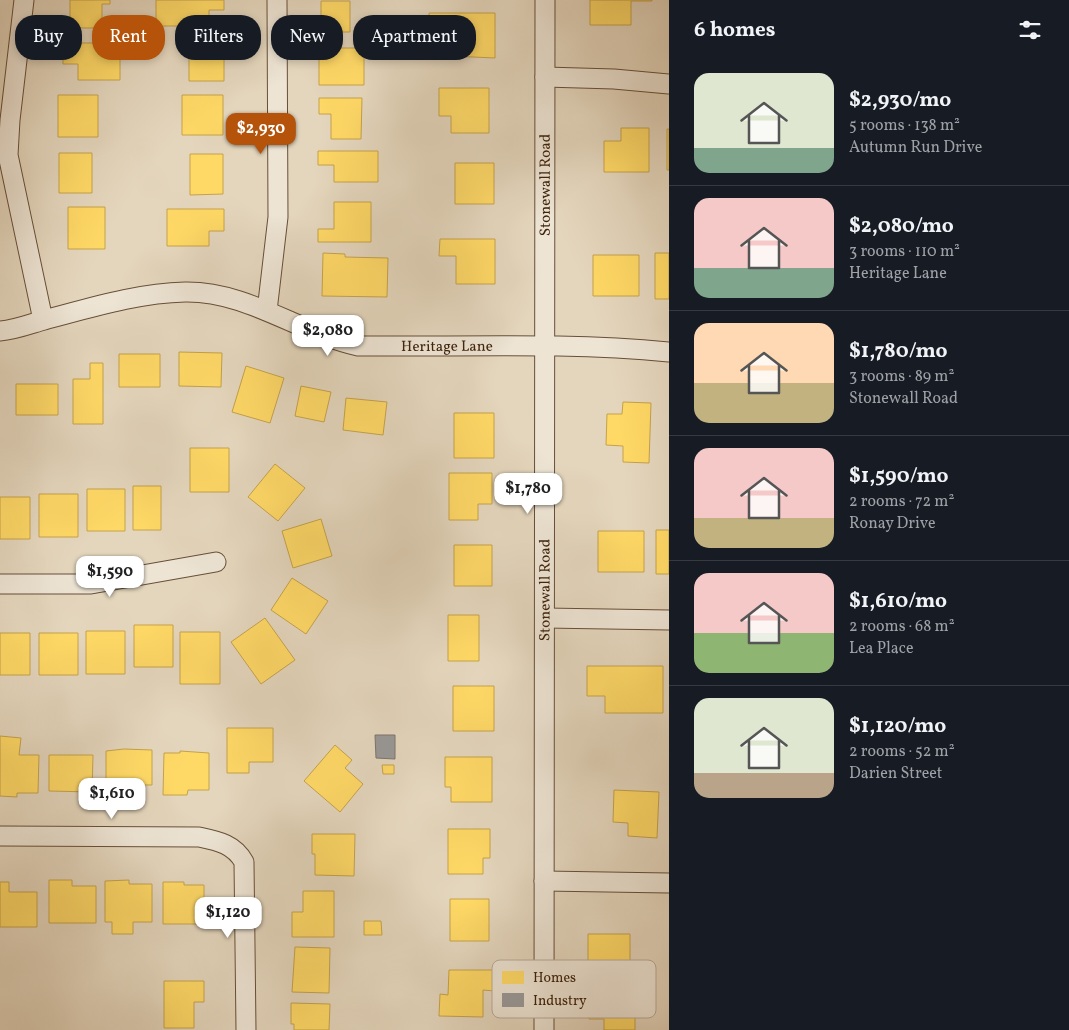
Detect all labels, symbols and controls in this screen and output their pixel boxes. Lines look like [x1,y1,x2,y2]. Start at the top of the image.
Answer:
chip: Buy [15,15,82,60]
chip: Rent [92,15,165,60]
chip: Filters [175,15,261,60]
chip: New [271,15,343,60]
chip: Apartment [353,15,476,60]
text: 6 homes [694,16,775,45]
icon: filters [1016,16,1044,44]
text: $2,930/mo [849,86,951,115]
icon: home [734,93,794,153]
pin: $2,930 [220,112,302,155]
text: 5 rooms · 138 m² [849,115,960,137]
text: $2,930 [237,118,285,140]
street label: Stonewall Road [536,134,557,236]
text: Autumn Run Drive [849,137,982,159]
text: $2,080/mo [849,212,954,241]
icon: home [734,218,794,278]
text: 3 rooms · 110 m² [849,241,960,263]
text: Heritage Lane [849,263,947,285]
pin: $2,080 [287,314,369,357]
text: $2,080 [303,320,353,342]
street label: Heritage Lane [401,337,493,358]
text: $1,780/mo [849,337,948,366]
icon: home [734,343,794,403]
text: 3 rooms · 89 m² [849,366,954,388]
text: Stonewall Road [849,388,958,410]
text: $1,590/mo [849,462,948,491]
icon: home [734,468,794,528]
pin: $1,780 [487,472,569,515]
text: $1,780 [505,478,551,500]
text: 2 rooms · 72 m² [849,491,954,513]
text: Ronay Drive [849,513,936,535]
street label: Stonewall Road [535,539,556,641]
pin: $1,590 [69,556,151,598]
text: $1,590 [87,561,133,583]
text: $1,610/mo [849,587,947,616]
icon: home [734,593,794,653]
text: 2 rooms · 68 m² [849,616,955,638]
text: Lea Place [849,638,914,660]
text: $1,120/mo [849,712,946,741]
icon: home [734,718,794,778]
text: 2 rooms · 52 m² [849,741,955,763]
text: Darien Street [849,763,942,785]
pin: $1,610 [71,778,153,820]
text: $1,610 [89,783,135,805]
pin: $1,120 [187,896,269,939]
text: $1,120 [206,902,250,924]
legend [492,960,656,1018]
text: Homes [533,969,576,988]
text: Industry [533,992,587,1011]

